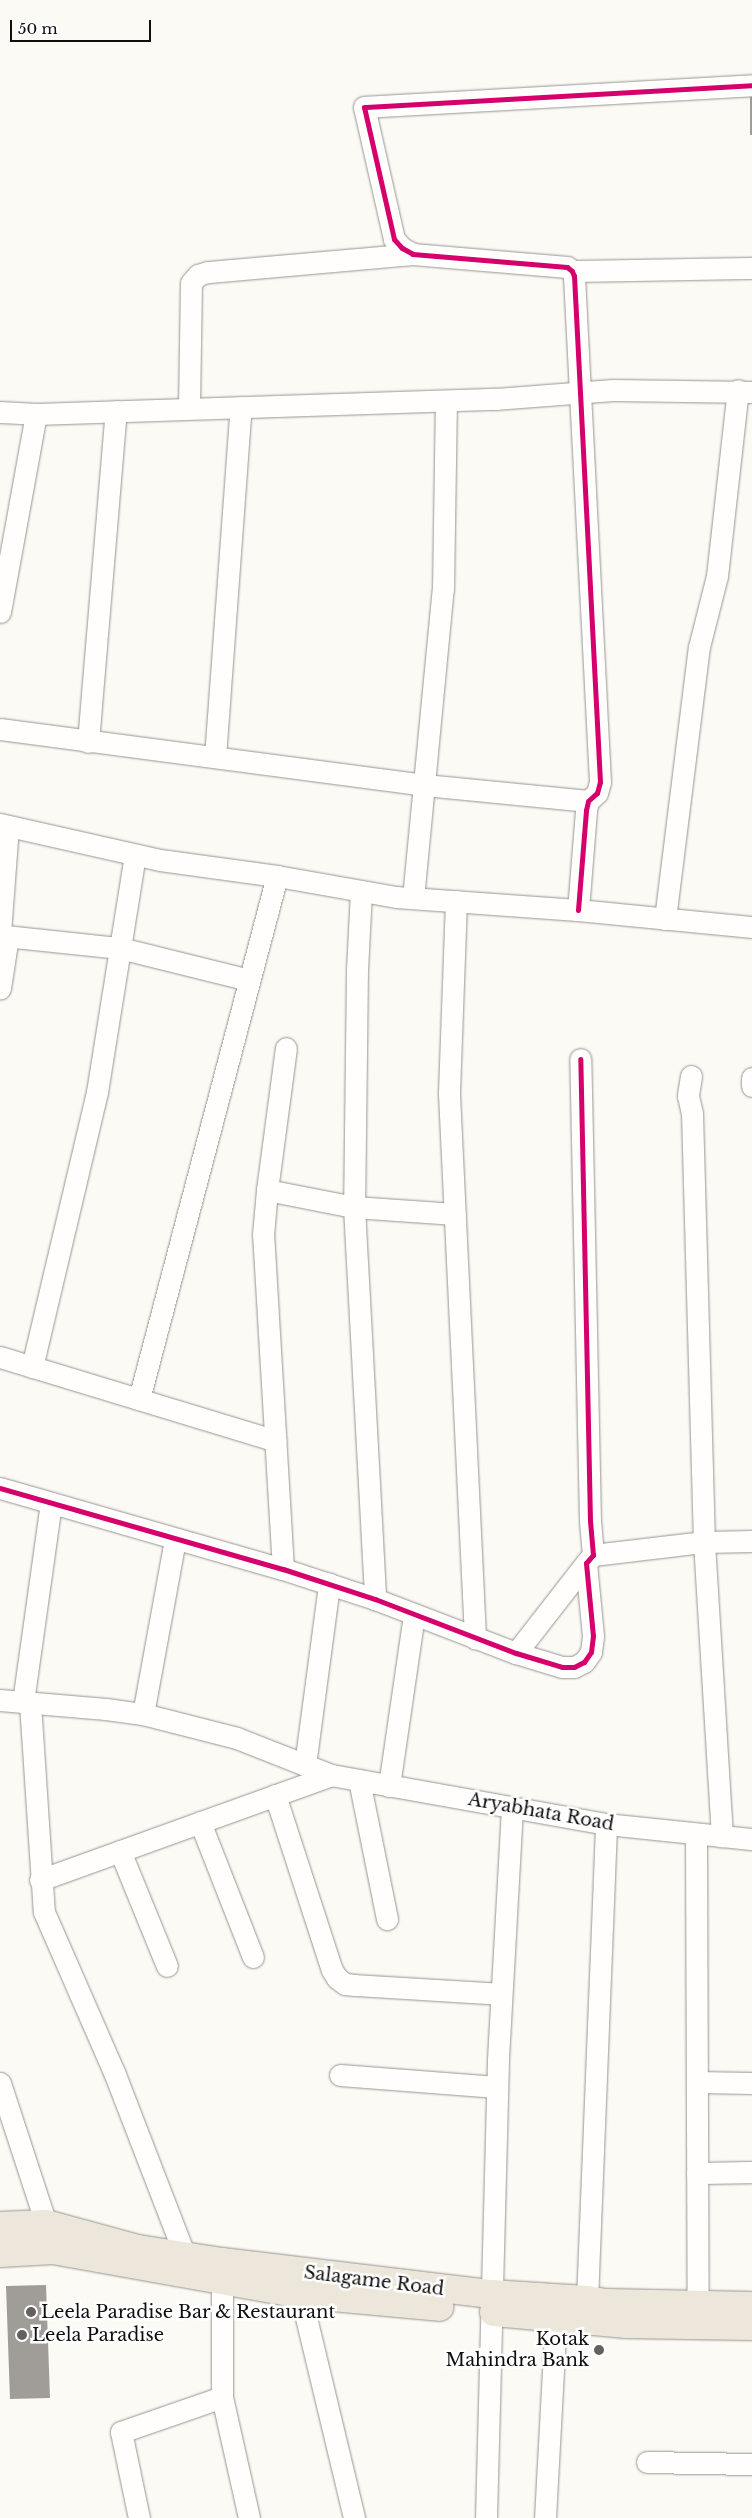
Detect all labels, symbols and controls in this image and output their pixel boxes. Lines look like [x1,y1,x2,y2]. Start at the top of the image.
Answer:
scale bar [12,10,154,42]
text: 50 m [18,19,58,38]
street label: Aryabhata Road [466,1789,616,1835]
street label: Salagame Road [303,2262,445,2300]
place label: Leela Paradise Bar & Restaurant [41,2301,336,2323]
marker: Leela Paradise Bar & Restaurant [25,2306,37,2318]
place label: Leela Paradise [32,2324,164,2346]
marker: Leela Paradise [16,2329,28,2341]
place label: Kotak Mahindra Bank [445,2329,589,2372]
marker: Kotak Mahindra Bank [593,2344,605,2356]

